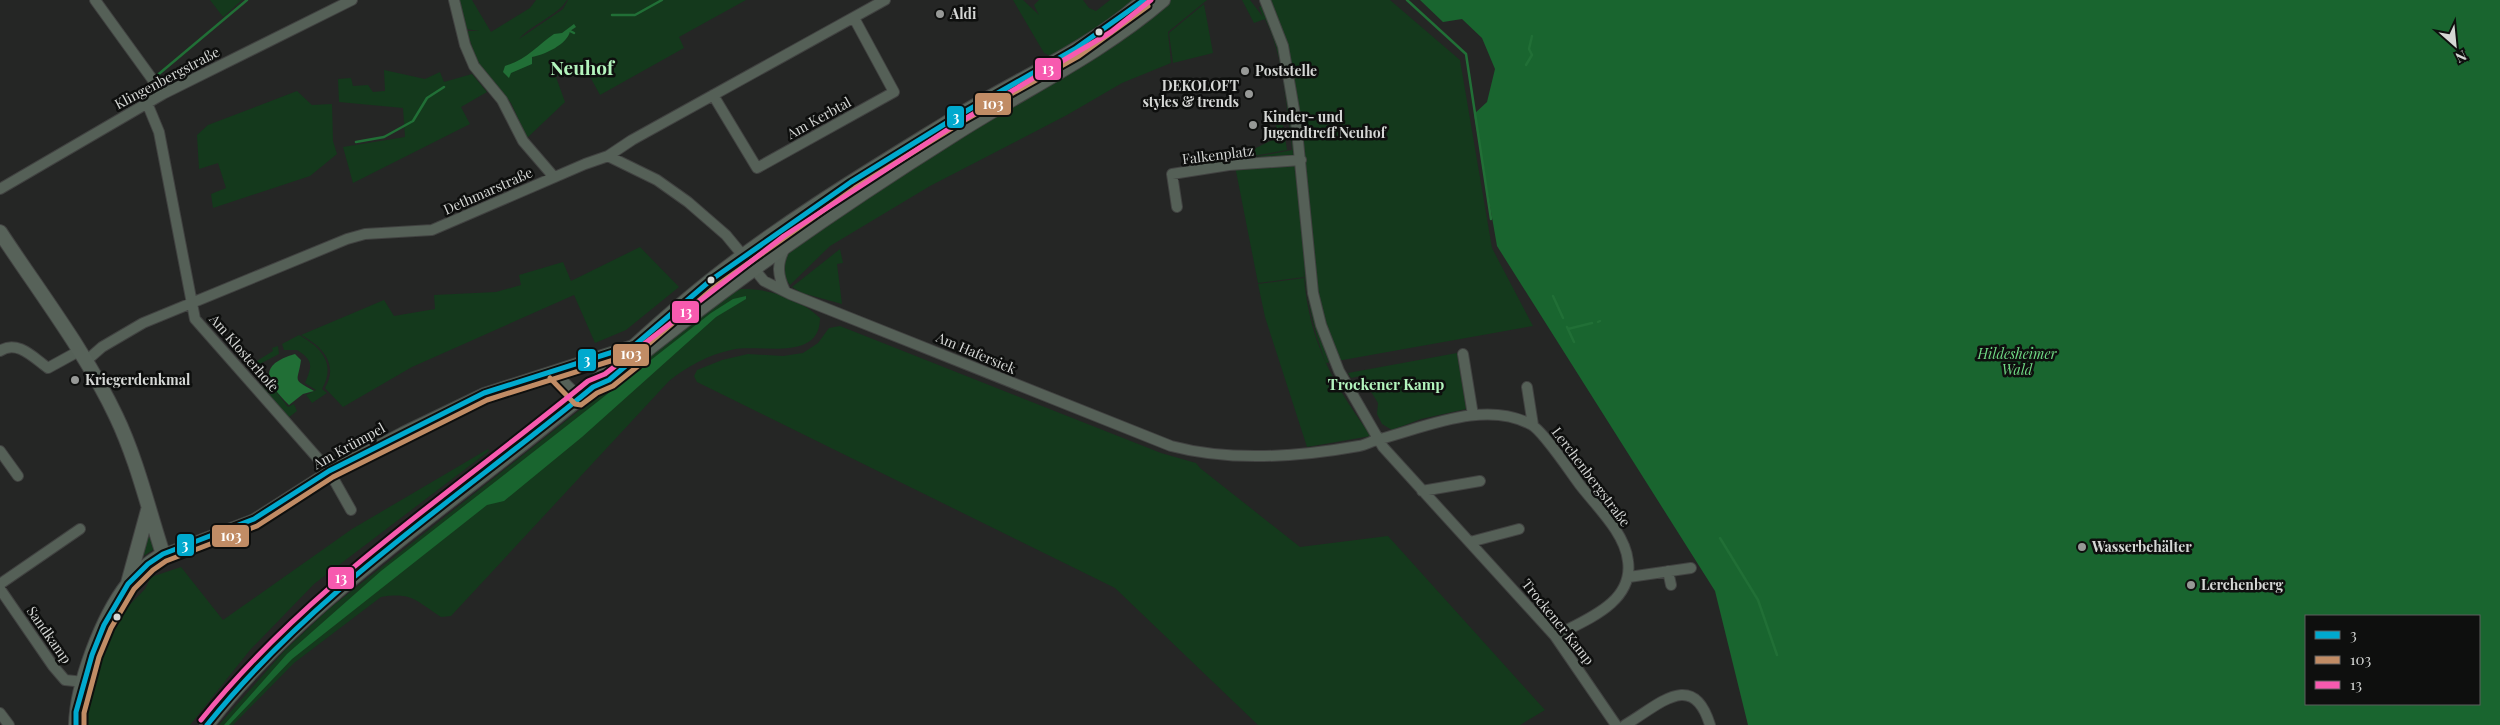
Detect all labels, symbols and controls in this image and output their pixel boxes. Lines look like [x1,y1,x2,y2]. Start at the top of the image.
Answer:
place label: Aldi [949,4,977,23]
marker: Aldi [934,8,946,20]
north arrow [2430,20,2480,70]
unlabelled marker [1094,27,1104,37]
street label: Klingenbergstraße [111,42,223,113]
text: N [2452,46,2470,68]
district label: Neuhof [550,54,616,80]
line badge: 13 [1034,57,1062,81]
text: 13 [1042,59,1054,78]
place label: Poststelle [1255,61,1317,80]
marker: Poststelle [1239,65,1251,77]
place label: DEKOLOFT styles & trends [1142,76,1239,111]
marker: DEKOLOFT styles & trends [1243,88,1255,100]
street label: Am Kerbtal [782,92,854,144]
line badge: 103 [974,92,1012,116]
text: 103 [982,94,1004,113]
line badge: 3 [946,105,965,129]
text: 3 [953,107,960,126]
place label: Kinder- und Jugendtreff Neuhof [1262,107,1387,142]
marker: Kinder- und Jugendtreff Neuhof [1247,119,1259,131]
street label: Falkenplatz [1181,141,1255,168]
street label: Dethmarstraße [440,162,535,219]
unlabelled marker [706,275,716,285]
line badge: 13 [671,300,700,324]
text: 13 [680,302,692,321]
street label: Am Klosterhofe [205,309,283,396]
street label: Am Hafersiek [932,327,1019,378]
line badge: 103 [612,343,650,367]
text: 103 [620,344,642,363]
park label: Hildesheimer Wald [1977,344,2057,379]
line badge: 3 [577,348,597,372]
text: 3 [584,350,591,369]
place label: Kriegerdenkmal [85,370,191,389]
marker: Kriegerdenkmal [69,374,81,386]
district label: Trockener Kamp [1328,374,1444,394]
street label: Am Krümpel [308,418,388,474]
street label: Lerchenbergstraße [1548,423,1635,530]
line badge: 103 [211,524,250,548]
text: 103 [220,526,242,545]
line badge: 3 [176,533,195,557]
text: 3 [182,535,189,554]
place label: Wasserbehälter [2091,537,2192,556]
marker: Wasserbehälter [2076,541,2088,553]
line badge: 13 [327,566,355,590]
text: 13 [335,568,347,587]
street label: Trockener Kamp [1518,575,1599,669]
place label: Lerchenberg [2201,575,2284,594]
marker: Lerchenberg [2185,579,2197,591]
street label: Sandkamp [23,602,76,667]
unlabelled marker [112,612,122,622]
legend [2305,615,2480,705]
text: 3 [2350,624,2357,644]
text: 103 [2350,649,2372,669]
text: 13 [2350,674,2362,694]

